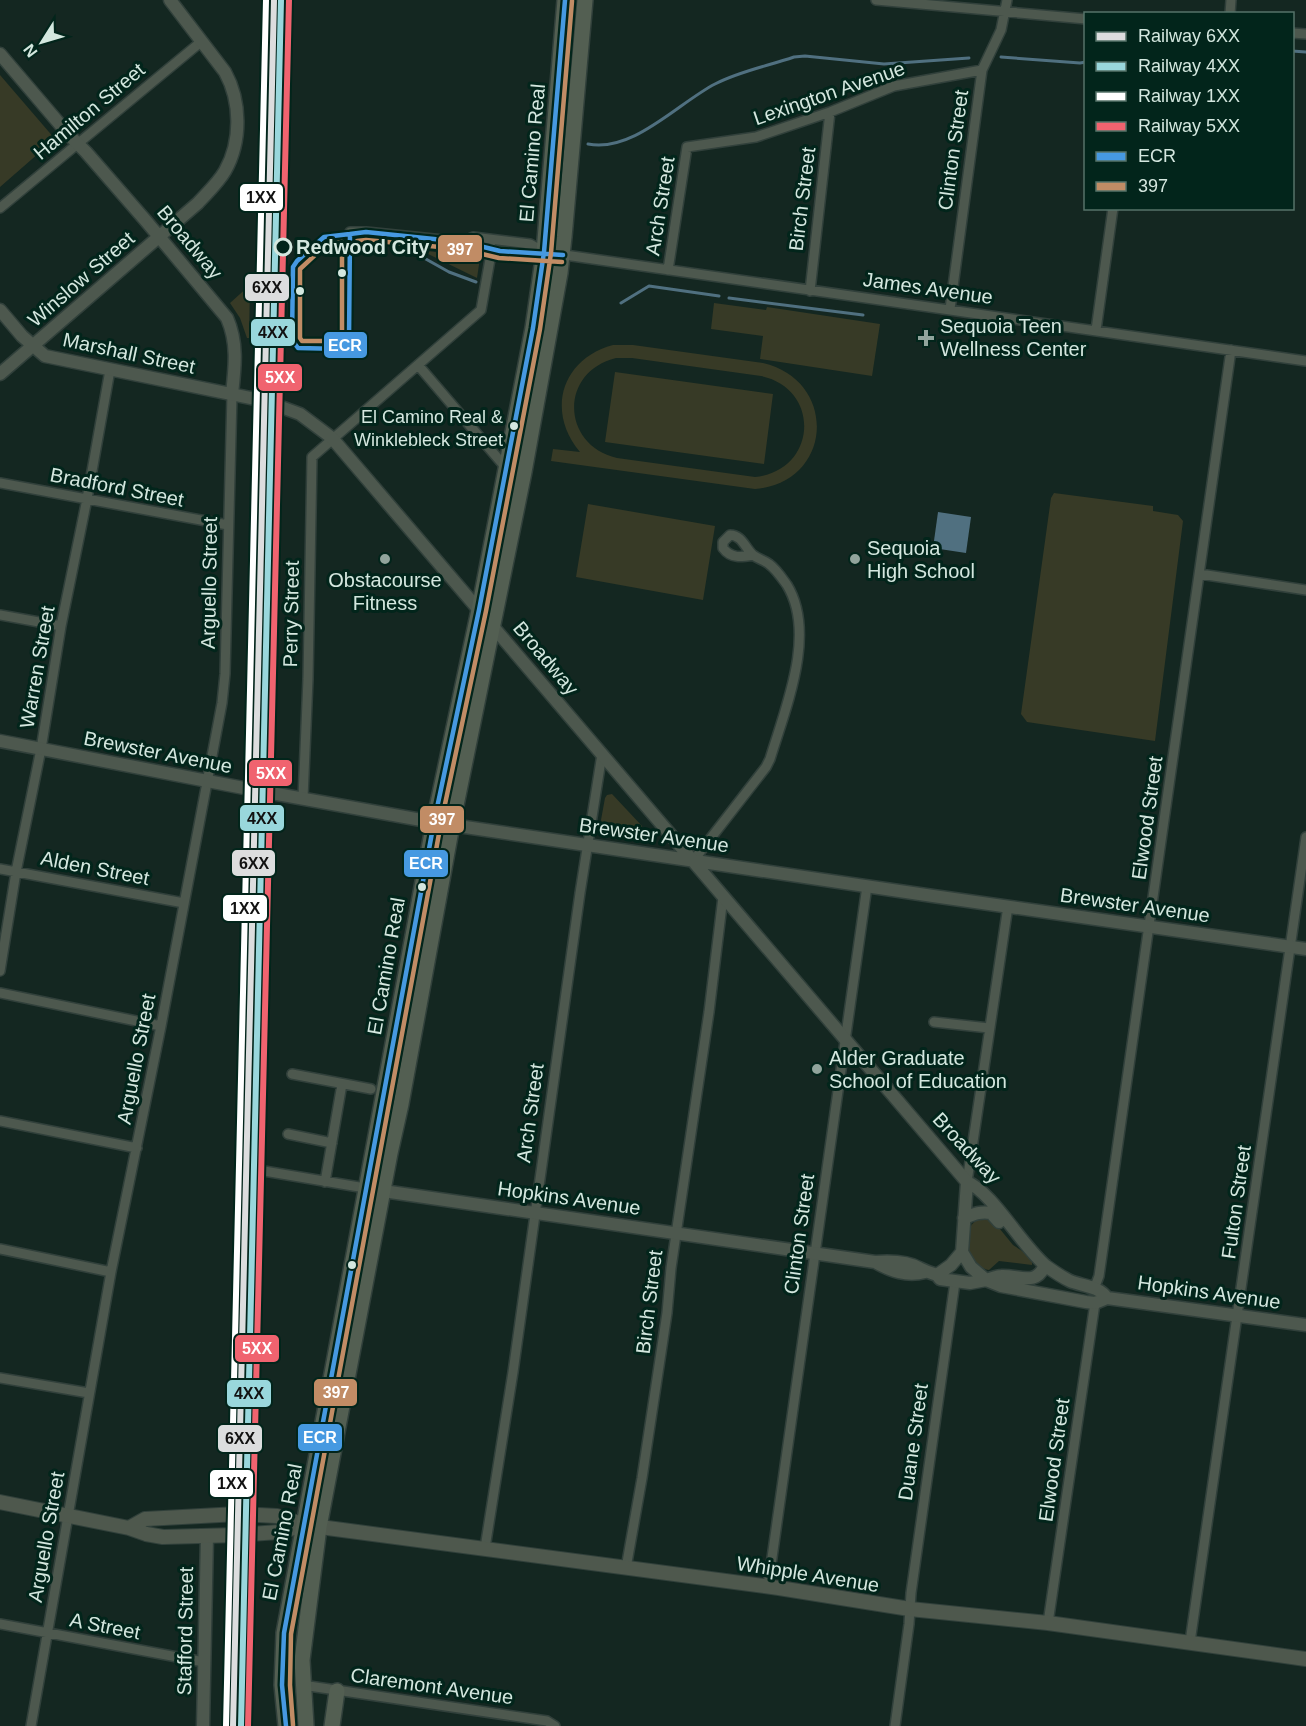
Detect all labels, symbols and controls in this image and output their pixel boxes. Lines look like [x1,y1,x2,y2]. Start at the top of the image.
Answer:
north arrow [12,12,72,72]
legend [1084,12,1294,210]
text: Railway 6XX [1138,26,1240,46]
text: N [20,41,41,60]
text: Railway 4XX [1138,56,1240,76]
street label: Lexington Avenue [750,57,908,129]
street label: Hamilton Street [29,58,149,164]
street label: El Camino Real [515,83,549,223]
text: Railway 1XX [1138,86,1240,106]
street label: Clinton Street [934,88,972,212]
text: Railway 5XX [1138,116,1240,136]
street label: Birch Street [785,145,819,252]
text: ECR [1138,146,1176,166]
street label: Arch Street [641,154,679,257]
text: 397 [1138,176,1168,196]
line badge: 1XX [239,183,284,212]
text: 1XX [246,189,276,206]
street label: Broadway [153,201,227,283]
street label: Winslow Street [23,227,139,331]
line badge: 397 [437,234,483,263]
place label: Redwood City [296,236,430,258]
marker: Redwood City [274,238,292,256]
text: 397 [447,241,473,258]
unlabelled marker [336,267,348,279]
street label: James Avenue [862,268,994,308]
line badge: 6XX [244,273,290,302]
text: 6XX [252,279,282,296]
unlabelled marker [294,285,306,297]
place label: Sequoia Teen Wellness Center [940,315,1087,360]
line badge: 4XX [250,318,296,347]
text: 4XX [258,324,288,341]
street label: Marshall Street [61,328,197,378]
marker: Sequoia Teen Wellness Center [917,329,935,347]
line badge: ECR [323,331,368,359]
text: ECR [328,337,362,354]
line badge: 5XX [257,363,303,392]
text: 5XX [265,369,295,386]
place label: El Camino Real & Winklebleck Street [354,407,503,450]
marker: El Camino Real & Winklebleck Street [508,420,520,432]
street label: Bradford Street [48,463,186,511]
street label: Arguello Street [197,516,221,649]
place label: Sequoia High School [867,537,975,582]
marker: Obstacourse Fitness [378,552,392,566]
marker: Sequoia High School [848,552,862,566]
street label: Perry Street [279,560,303,668]
place label: Obstacourse Fitness [328,569,442,614]
street label: Warren Street [15,604,59,730]
street label: Broadway [509,617,583,699]
street label: Brewster Avenue [82,727,234,777]
street label: Elwood Street [1127,754,1167,881]
line badge: 5XX [248,759,293,787]
text: 5XX [256,765,286,782]
line badge: 4XX [239,804,285,832]
line badge: 397 [419,805,465,834]
text: 4XX [247,810,277,827]
text: 397 [429,811,455,828]
street label: Brewster Avenue [578,814,730,856]
street label: Alden Street [39,847,152,889]
line badge: 6XX [231,849,276,877]
line badge: ECR [403,849,449,878]
text: 6XX [239,855,269,872]
text: ECR [409,855,443,872]
unlabelled marker [416,881,428,893]
street label: Brewster Avenue [1059,884,1211,926]
line badge: 1XX [222,894,268,922]
street label: El Camino Real [363,896,409,1036]
text: 1XX [230,900,260,917]
street label: Arguello Street [113,992,160,1126]
place label: Alder Graduate School of Education [829,1047,1007,1092]
street label: Arch Street [512,1062,548,1164]
marker: Alder Graduate School of Education [810,1062,824,1076]
street label: Broadway [929,1108,1005,1188]
street label: Fulton Street [1217,1143,1255,1260]
street label: Clinton Street [780,1172,818,1296]
street label: Hopkins Avenue [496,1177,642,1219]
street label: Birch Street [632,1248,666,1355]
unlabelled marker [346,1259,358,1271]
street label: Hopkins Avenue [1136,1271,1282,1313]
line badge: 5XX [234,1334,280,1363]
text: 5XX [242,1340,272,1357]
line badge: 397 [313,1378,358,1407]
line badge: 4XX [226,1379,272,1408]
street label: Duane Street [894,1382,932,1502]
text: 397 [323,1384,349,1401]
text: 4XX [234,1385,264,1402]
street label: Elwood Street [1034,1396,1074,1523]
line badge: ECR [297,1423,343,1452]
line badge: 6XX [217,1424,263,1453]
text: ECR [303,1429,337,1446]
text: 6XX [225,1430,255,1447]
street label: El Camino Real [258,1462,306,1602]
line badge: 1XX [209,1469,254,1498]
street label: Arguello Street [24,1470,68,1604]
text: 1XX [217,1475,247,1492]
street label: Whipple Avenue [735,1552,881,1596]
street label: Stafford Street [173,1566,197,1695]
street label: A Street [68,1608,142,1644]
street label: Claremont Avenue [349,1664,515,1708]

